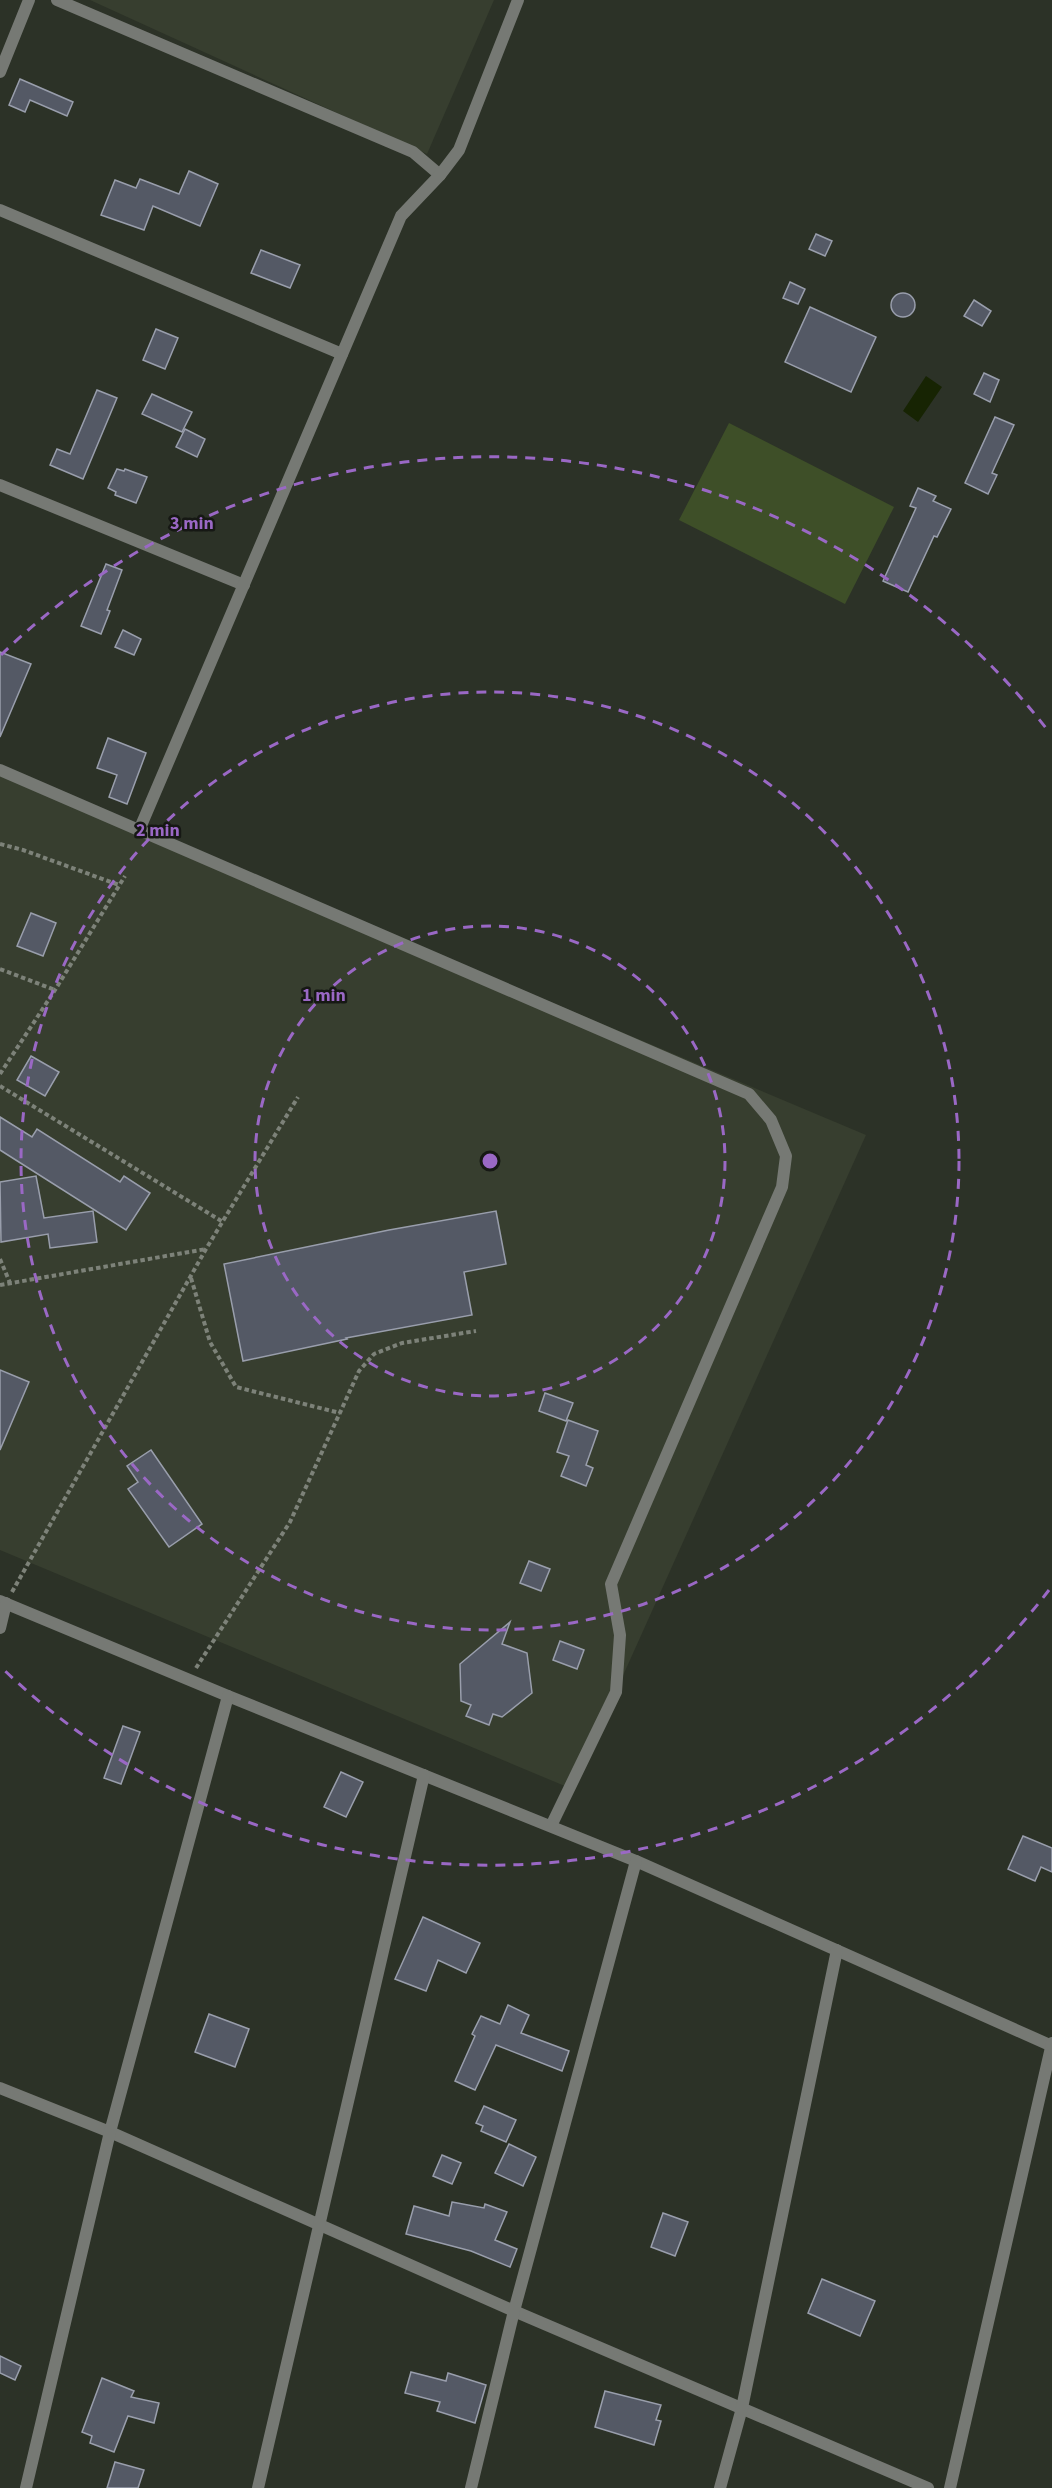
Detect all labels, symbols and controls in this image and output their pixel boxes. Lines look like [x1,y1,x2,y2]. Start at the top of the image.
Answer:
text: 3 min [170,511,214,536]
text: 2 min [136,818,180,843]
text: 1 min [302,983,346,1008]
centre of rings [480,1151,500,1171]

